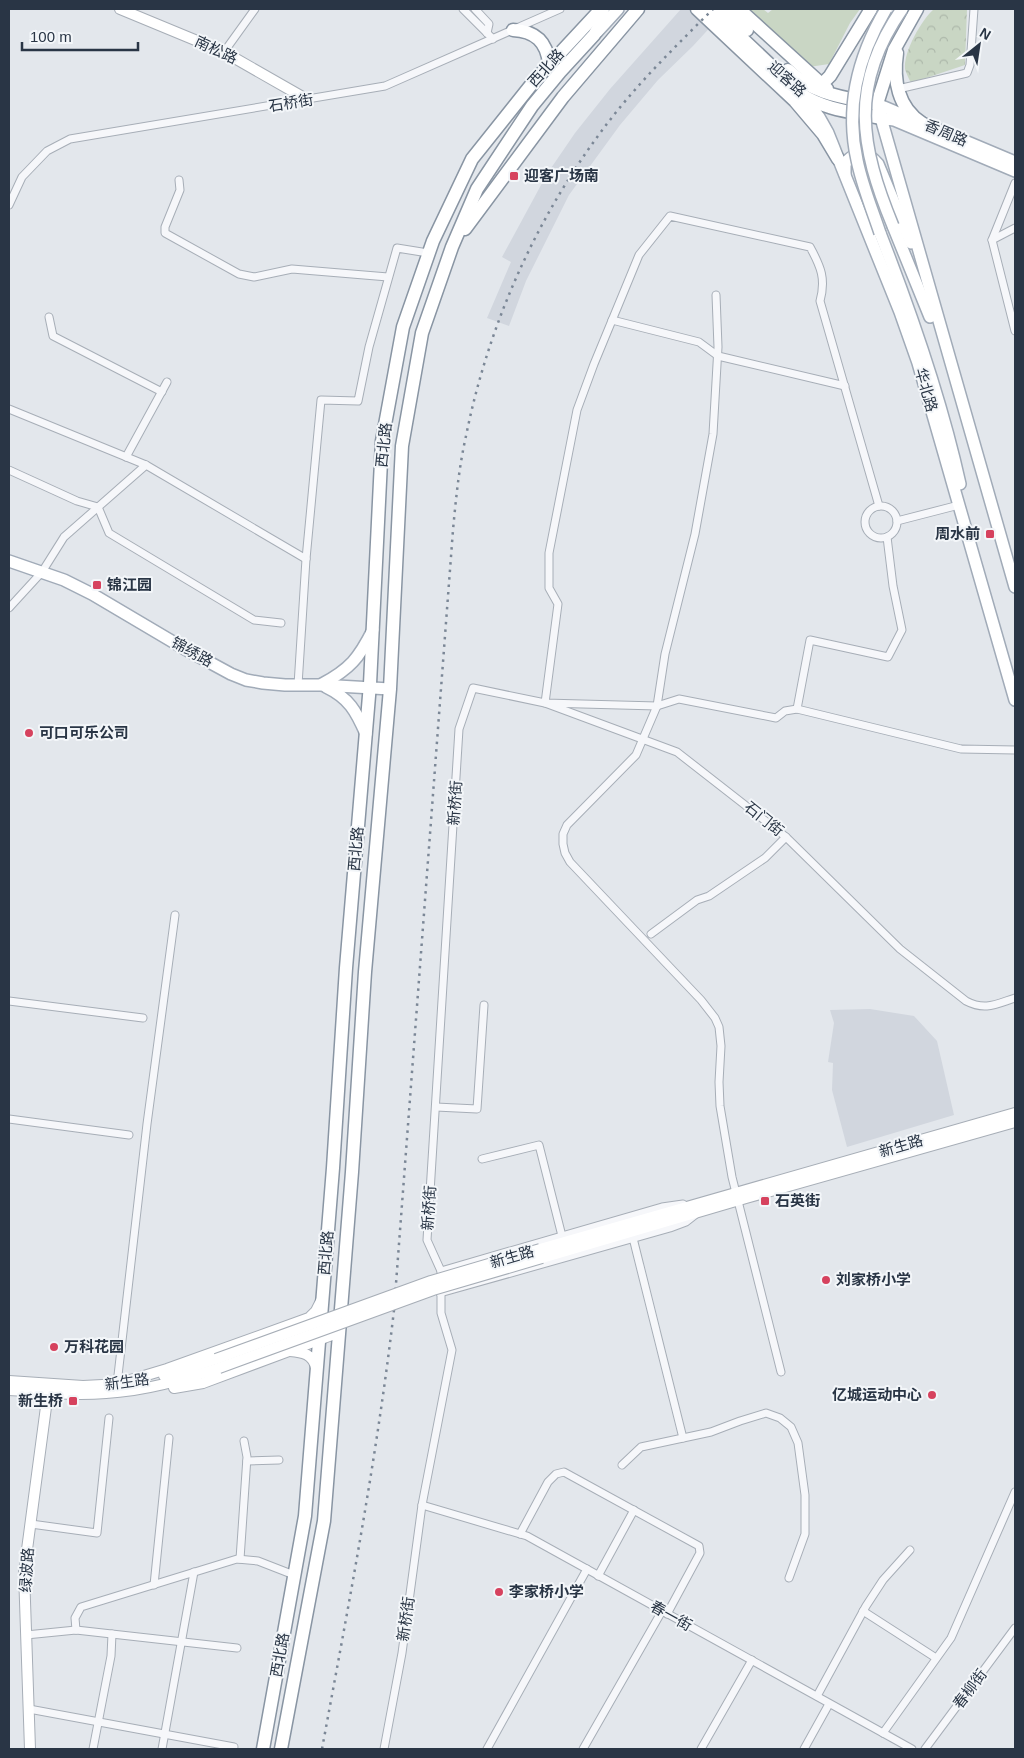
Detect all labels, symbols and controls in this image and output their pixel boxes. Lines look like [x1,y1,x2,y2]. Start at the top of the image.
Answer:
scale bar [22,20,139,52]
north arrow [954,20,1004,70]
text: N [977,24,994,43]
text: 100 m [30,28,72,45]
street label: 南松路 [192,32,240,67]
street label: 西北路 [524,45,567,90]
street label: 迎客路 [765,57,810,100]
street label: 石桥街 [267,91,314,114]
street label: 香周路 [922,116,970,149]
place label: 迎客广场南 [524,167,599,184]
marker: 迎客广场南 [508,170,520,182]
street label: 华北路 [912,366,941,414]
street label: 西北路 [373,422,394,468]
place label: 周水前 [935,525,980,542]
marker: 周水前 [984,528,996,540]
place label: 锦江园 [107,576,152,593]
marker: 锦江园 [91,579,103,591]
street label: 锦绣路 [168,633,216,670]
place label: 可口可乐公司 [39,724,129,741]
marker: 可口可乐公司 [23,727,35,739]
street label: 新桥街 [444,780,465,826]
street label: 石门街 [741,798,787,839]
street label: 西北路 [345,826,366,872]
street label: 新生路 [877,1131,925,1160]
street label: 新桥街 [418,1185,439,1231]
place label: 石英街 [775,1192,820,1209]
marker: 石英街 [759,1195,771,1207]
street label: 西北路 [315,1230,336,1276]
street label: 新生路 [488,1242,536,1271]
place label: 刘家桥小学 [836,1271,911,1288]
marker: 刘家桥小学 [820,1274,832,1286]
place label: 万科花园 [64,1338,124,1355]
marker: 万科花园 [48,1341,60,1353]
street label: 新生路 [103,1370,150,1393]
place label: 亿城运动中心 [832,1386,922,1403]
marker: 亿城运动中心 [926,1389,938,1401]
place label: 新生桥 [18,1392,63,1409]
marker: 新生桥 [67,1395,79,1407]
street label: 绿波路 [17,1547,36,1593]
place label: 李家桥小学 [509,1583,584,1600]
marker: 李家桥小学 [493,1586,505,1598]
street label: 新桥街 [394,1595,417,1642]
street label: 春一街 [647,1597,695,1634]
street label: 西北路 [267,1631,292,1679]
street label: 春柳街 [949,1666,990,1712]

